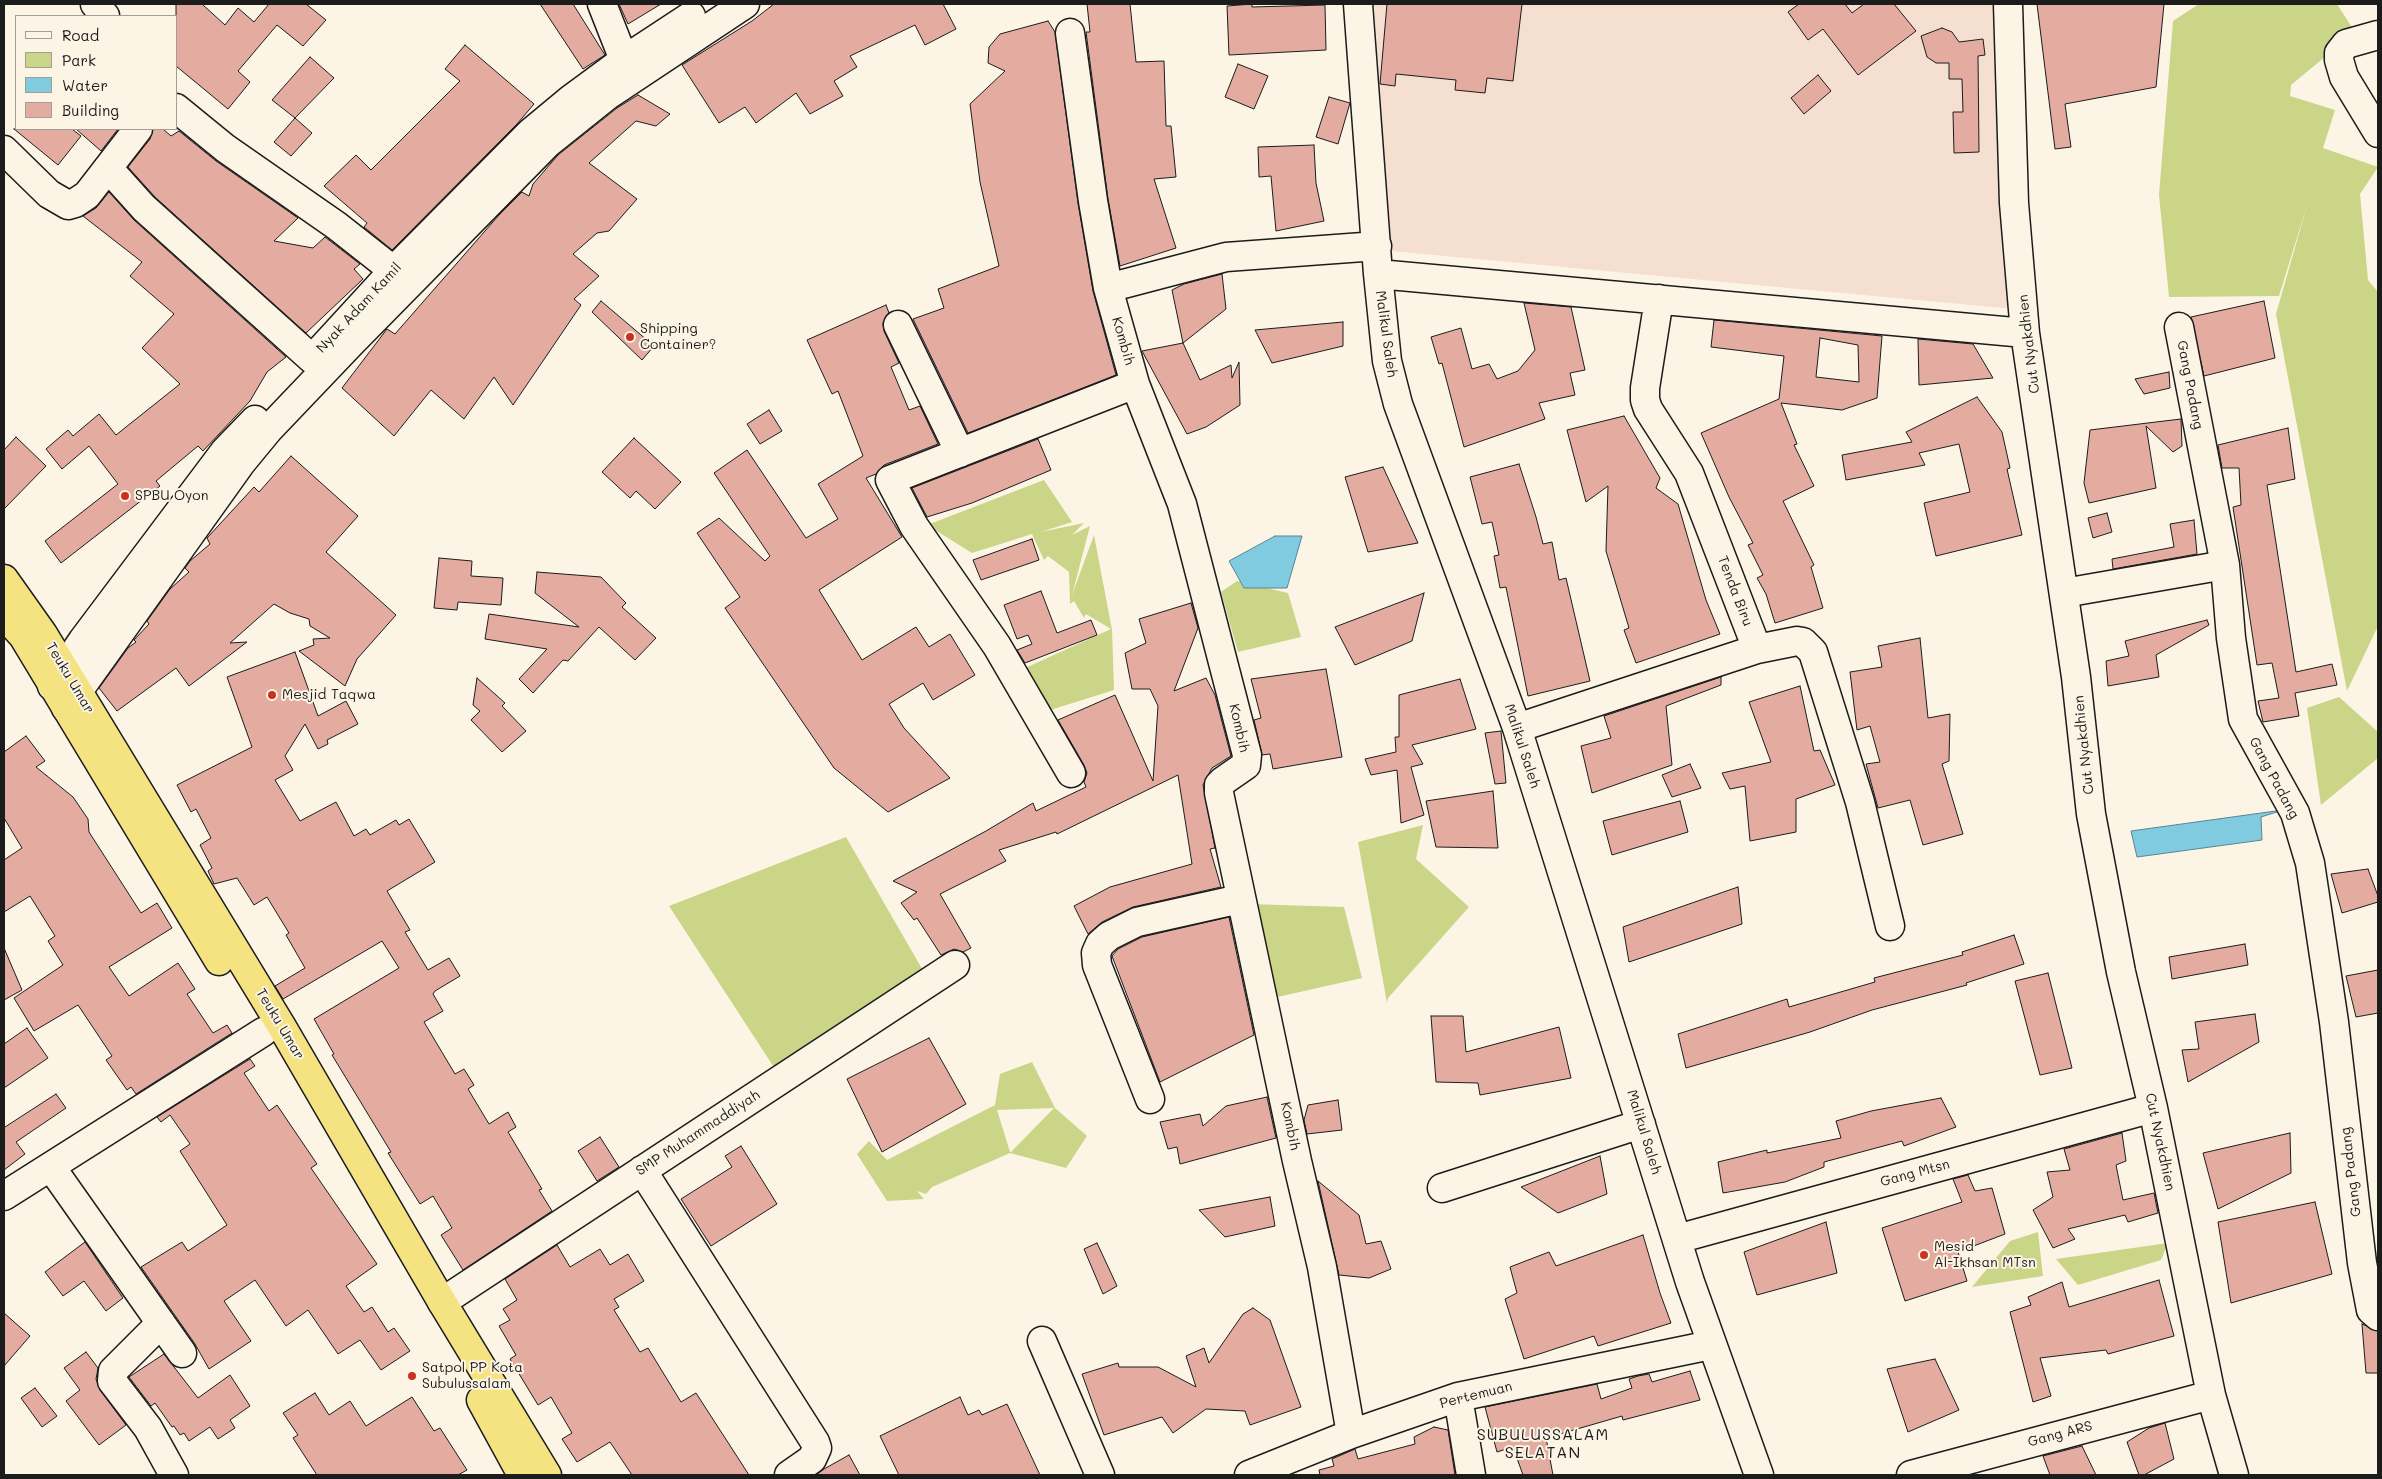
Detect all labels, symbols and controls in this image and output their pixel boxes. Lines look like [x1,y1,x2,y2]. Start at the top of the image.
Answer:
legend [15,15,178,130]
text: Road [62,25,99,45]
text: Park [62,50,96,70]
text: Water [62,75,108,95]
text: Building [62,100,119,120]
street label: Nyak Adam Kamil [313,259,405,357]
street label: Malikul Saleh [1372,290,1400,378]
street label: Cut Nyakdhien [2015,294,2043,394]
street label: Kombih [1108,315,1138,367]
place label: Shipping Container? [640,321,716,354]
marker: Shipping Container? [624,331,636,343]
street label: Gang Padang [2173,339,2207,431]
place label: SPBU Oyon [135,488,208,504]
marker: SPBU Oyon [119,490,131,502]
street label: Tenda Biru [1714,553,1756,629]
street label: Teuku Umar [42,639,98,717]
place label: Mesjid Taqwa [282,687,376,703]
marker: Mesjid Taqwa [266,689,278,701]
street label: Cut Nyakdhien [2070,695,2098,795]
street label: Kombih [1225,702,1253,754]
street label: Malikul Saleh [1501,702,1543,790]
street label: Gang Padang [2245,734,2303,822]
street label: Teuku Umar [252,985,308,1063]
street label: SMP Muhammaddiyah [633,1087,763,1179]
street label: Malikul Saleh [1623,1088,1665,1176]
street label: Cut Nyakdhien [2141,1092,2179,1192]
street label: Kombih [1277,1100,1303,1152]
street label: Gang Padang [2337,1126,2365,1218]
street label: Gang Mtsn [1878,1156,1952,1190]
place label: Mesid Al-Ikhsan MTsn [1934,1239,2036,1272]
marker: Mesid Al-Ikhsan MTsn [1918,1249,1930,1261]
place label: Satpol PP Kota Subulussalam [422,1360,523,1392]
marker: Satpol PP Kota Subulussalam [406,1370,418,1382]
street label: Pertemuan [1438,1378,1514,1412]
street label: Gang ARS [2026,1417,2094,1451]
district label: SUBULUSSALAM SELATAN [1475,1425,1611,1463]

